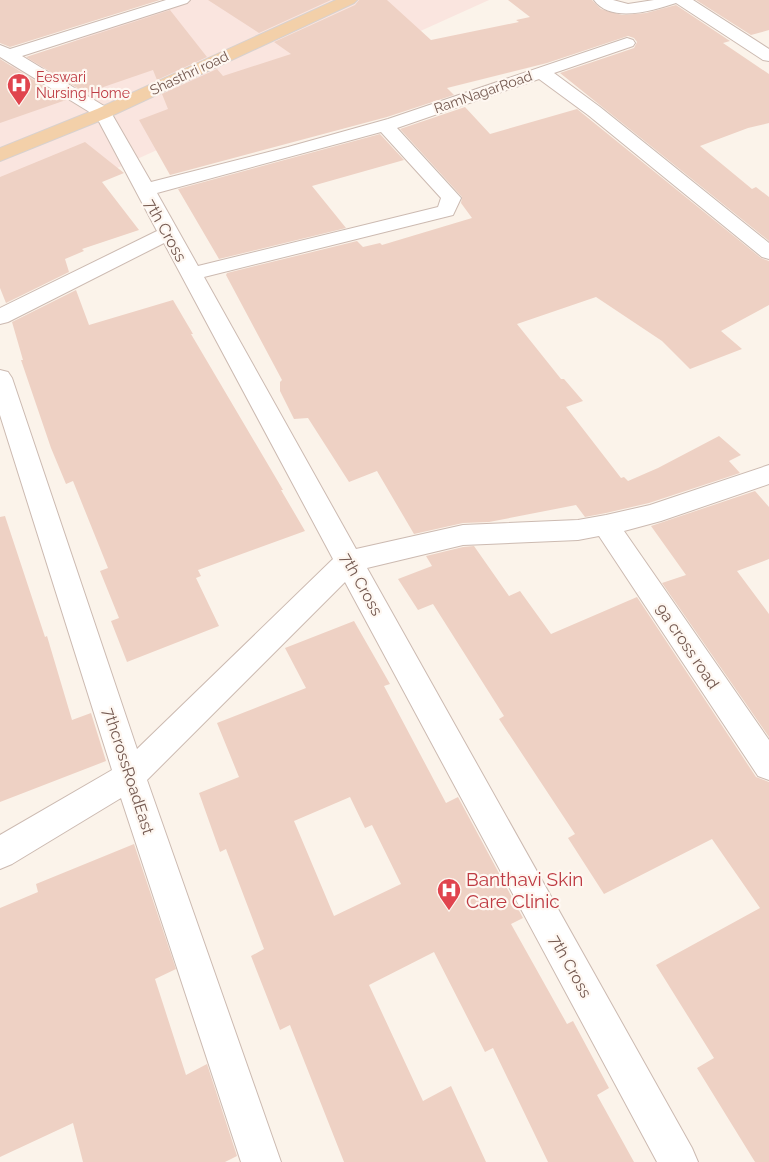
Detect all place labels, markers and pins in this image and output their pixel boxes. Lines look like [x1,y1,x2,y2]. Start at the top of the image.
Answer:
place label: Eeswari Nursing Home [36,69,130,101]
hospital icon: Eeswari Nursing Home [6,72,32,106]
place label: Banthavi Skin Care Clinic [466,868,583,912]
hospital icon: Banthavi Skin Care Clinic [436,877,462,911]

